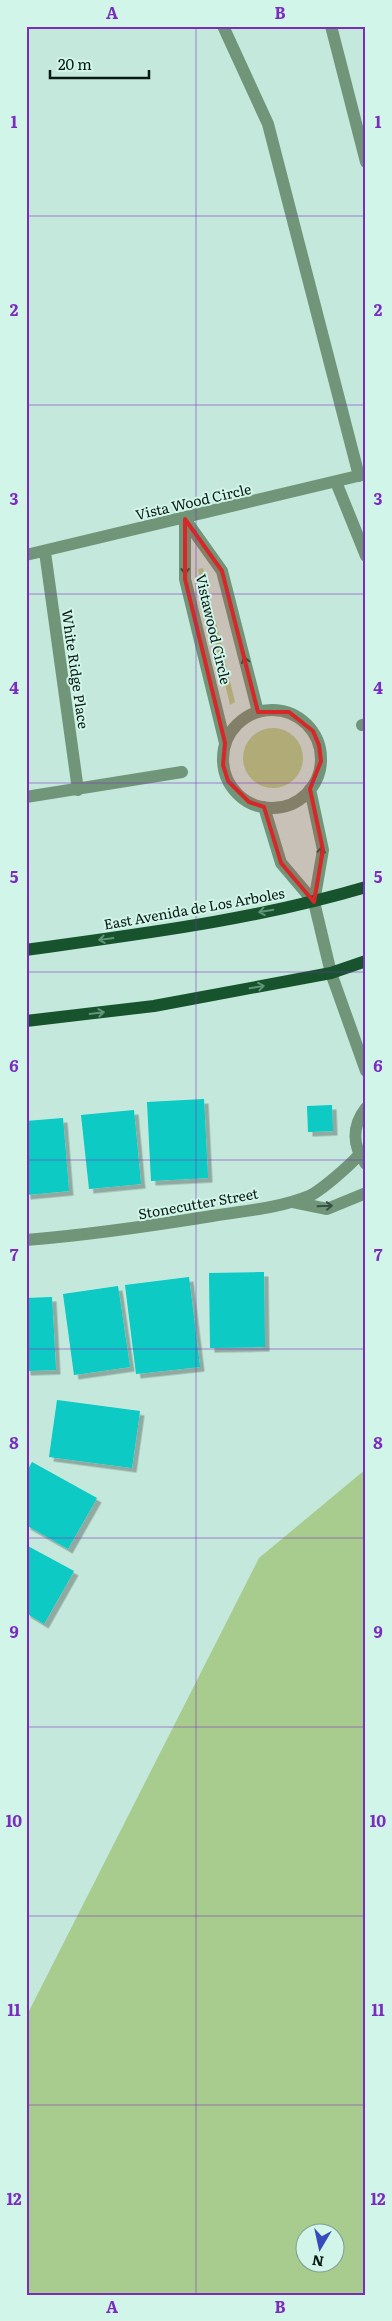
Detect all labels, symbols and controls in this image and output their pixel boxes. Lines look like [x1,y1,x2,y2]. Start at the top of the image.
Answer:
text: A [106,0,118,24]
text: B [274,0,286,24]
scale bar [50,48,149,80]
text: 20 m [58,52,92,75]
text: 1 [11,109,18,133]
text: 1 [375,109,382,133]
text: 2 [10,297,19,321]
text: 2 [374,297,383,321]
street label: Vista Wood Circle [133,478,253,524]
text: 3 [10,486,19,510]
text: 3 [374,486,383,510]
one-way arrow [180,559,190,575]
street label: Vistawood Circle [192,572,236,686]
street label: White Ridge Place [58,608,94,730]
one-way arrow [241,657,250,673]
text: 4 [9,675,19,699]
text: 4 [373,675,383,699]
one-way arrow [317,847,326,863]
text: 5 [10,864,19,888]
text: 5 [374,864,383,888]
street label: East Avenida de Los Arboles [102,882,286,934]
one-way arrow [258,907,274,917]
one-way arrow [98,934,114,944]
one-way arrow [249,981,265,991]
one-way arrow [89,1008,105,1018]
text: 6 [9,1053,19,1077]
text: 6 [373,1053,383,1077]
street label: Stonecutter Street [136,1183,260,1223]
one-way arrow [316,1202,332,1211]
text: 7 [10,1242,19,1266]
text: 7 [374,1242,383,1266]
text: 8 [9,1430,19,1454]
text: 8 [373,1430,383,1454]
text: 9 [9,1619,19,1643]
text: 9 [373,1619,383,1643]
text: 10 [6,1808,22,1832]
text: 10 [370,1808,386,1832]
text: 11 [7,1997,21,2021]
text: 11 [371,1997,385,2021]
text: 12 [6,2186,22,2210]
text: 12 [370,2186,386,2210]
north arrow [294,2224,344,2274]
text: N [310,2251,325,2273]
text: A [106,2294,118,2318]
text: B [274,2294,286,2318]

